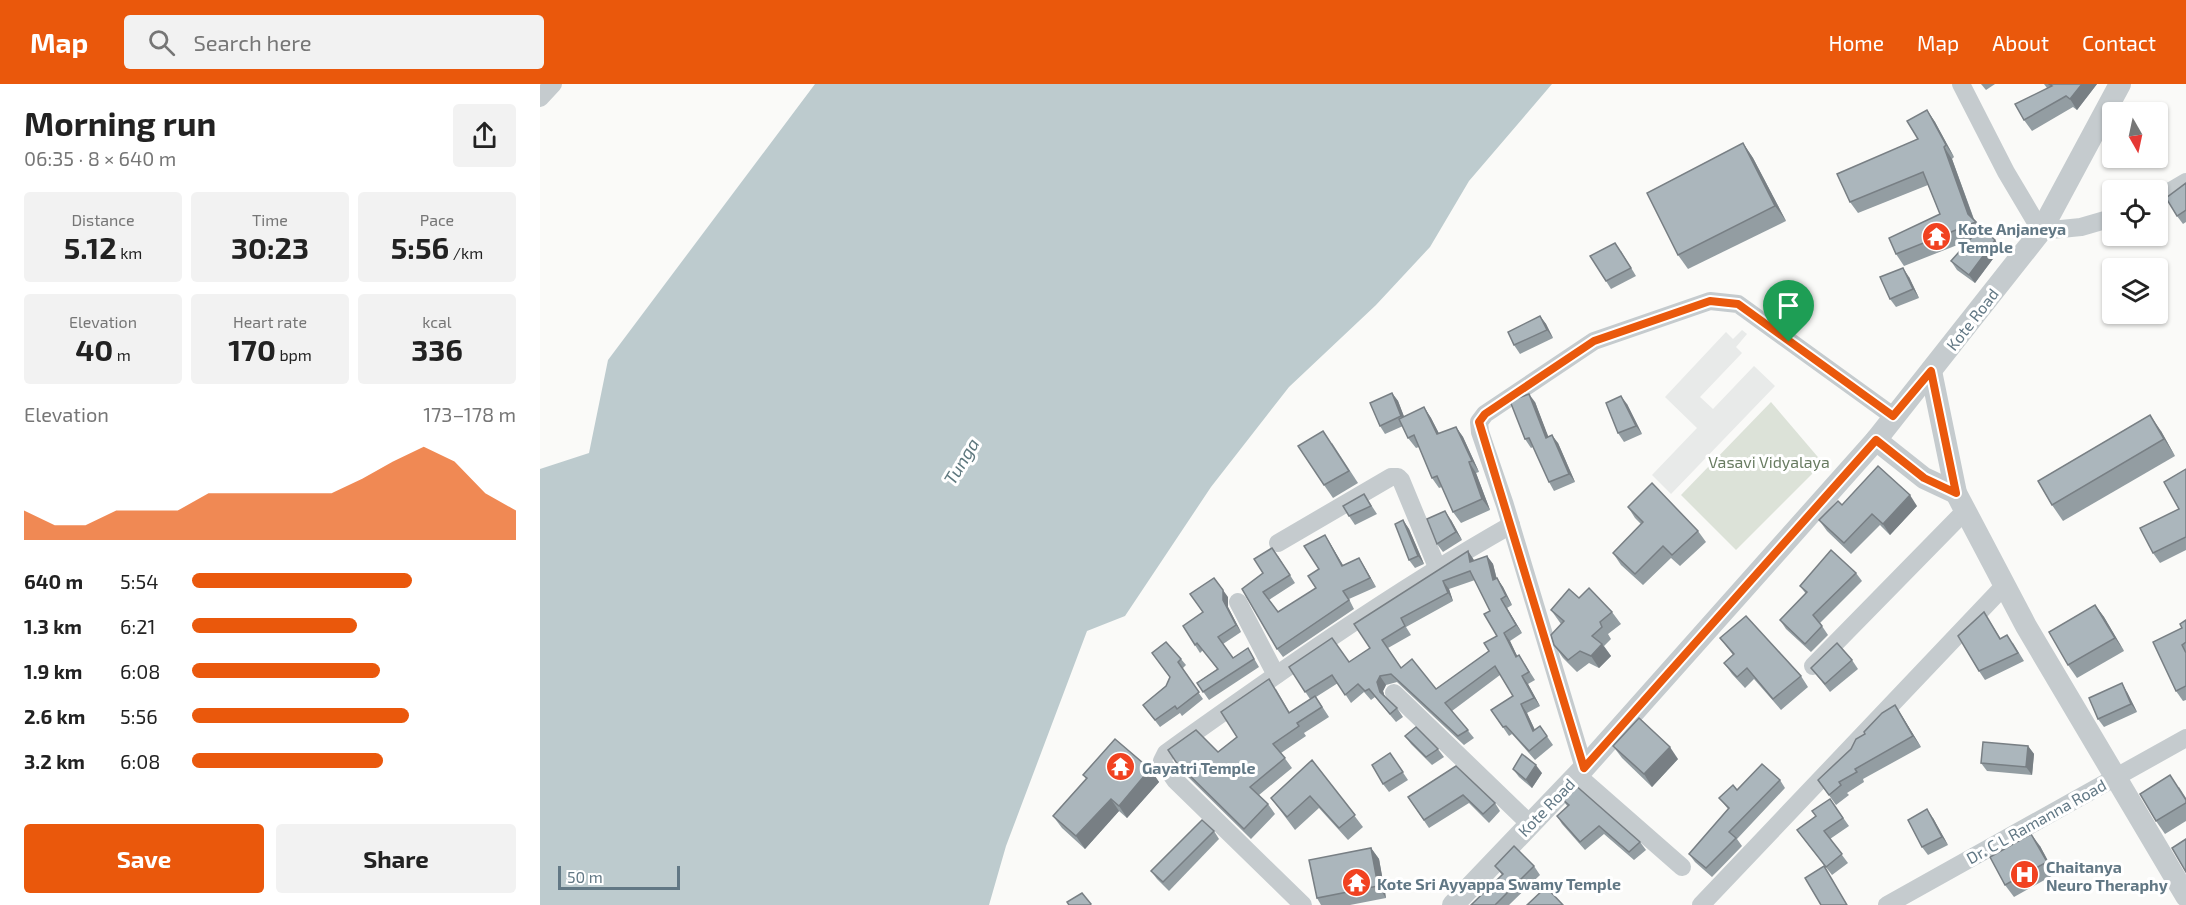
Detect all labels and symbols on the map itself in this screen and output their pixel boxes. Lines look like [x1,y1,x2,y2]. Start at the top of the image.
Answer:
north arrow [2102,102,2168,168]
place label: Kote Anjaneya Temple [1958,219,2066,256]
temple icon: Kote Anjaneya Temple [1921,221,1953,253]
pin [1763,280,1814,342]
street label: Kote Road [1942,284,2002,354]
water label: Tunga [939,434,983,488]
park label: Vasavi Vidyalaya [1708,452,1830,471]
temple icon: Gayatri Temple [1105,751,1137,783]
place label: Gayatri Temple [1142,758,1255,778]
street label: Kote Road [1514,774,1578,840]
street label: Dr. C L Ramanna Road [1963,775,2109,867]
place label: Chaitanya Neuro Theraphy [2046,857,2168,895]
hospital icon: Chaitanya Neuro Theraphy [2009,859,2041,891]
scale bar [558,863,680,890]
temple icon: Kote Sri Ayyappa Swamy Temple [1340,867,1372,899]
place label: Kote Sri Ayyappa Swamy Temple [1377,874,1621,894]

